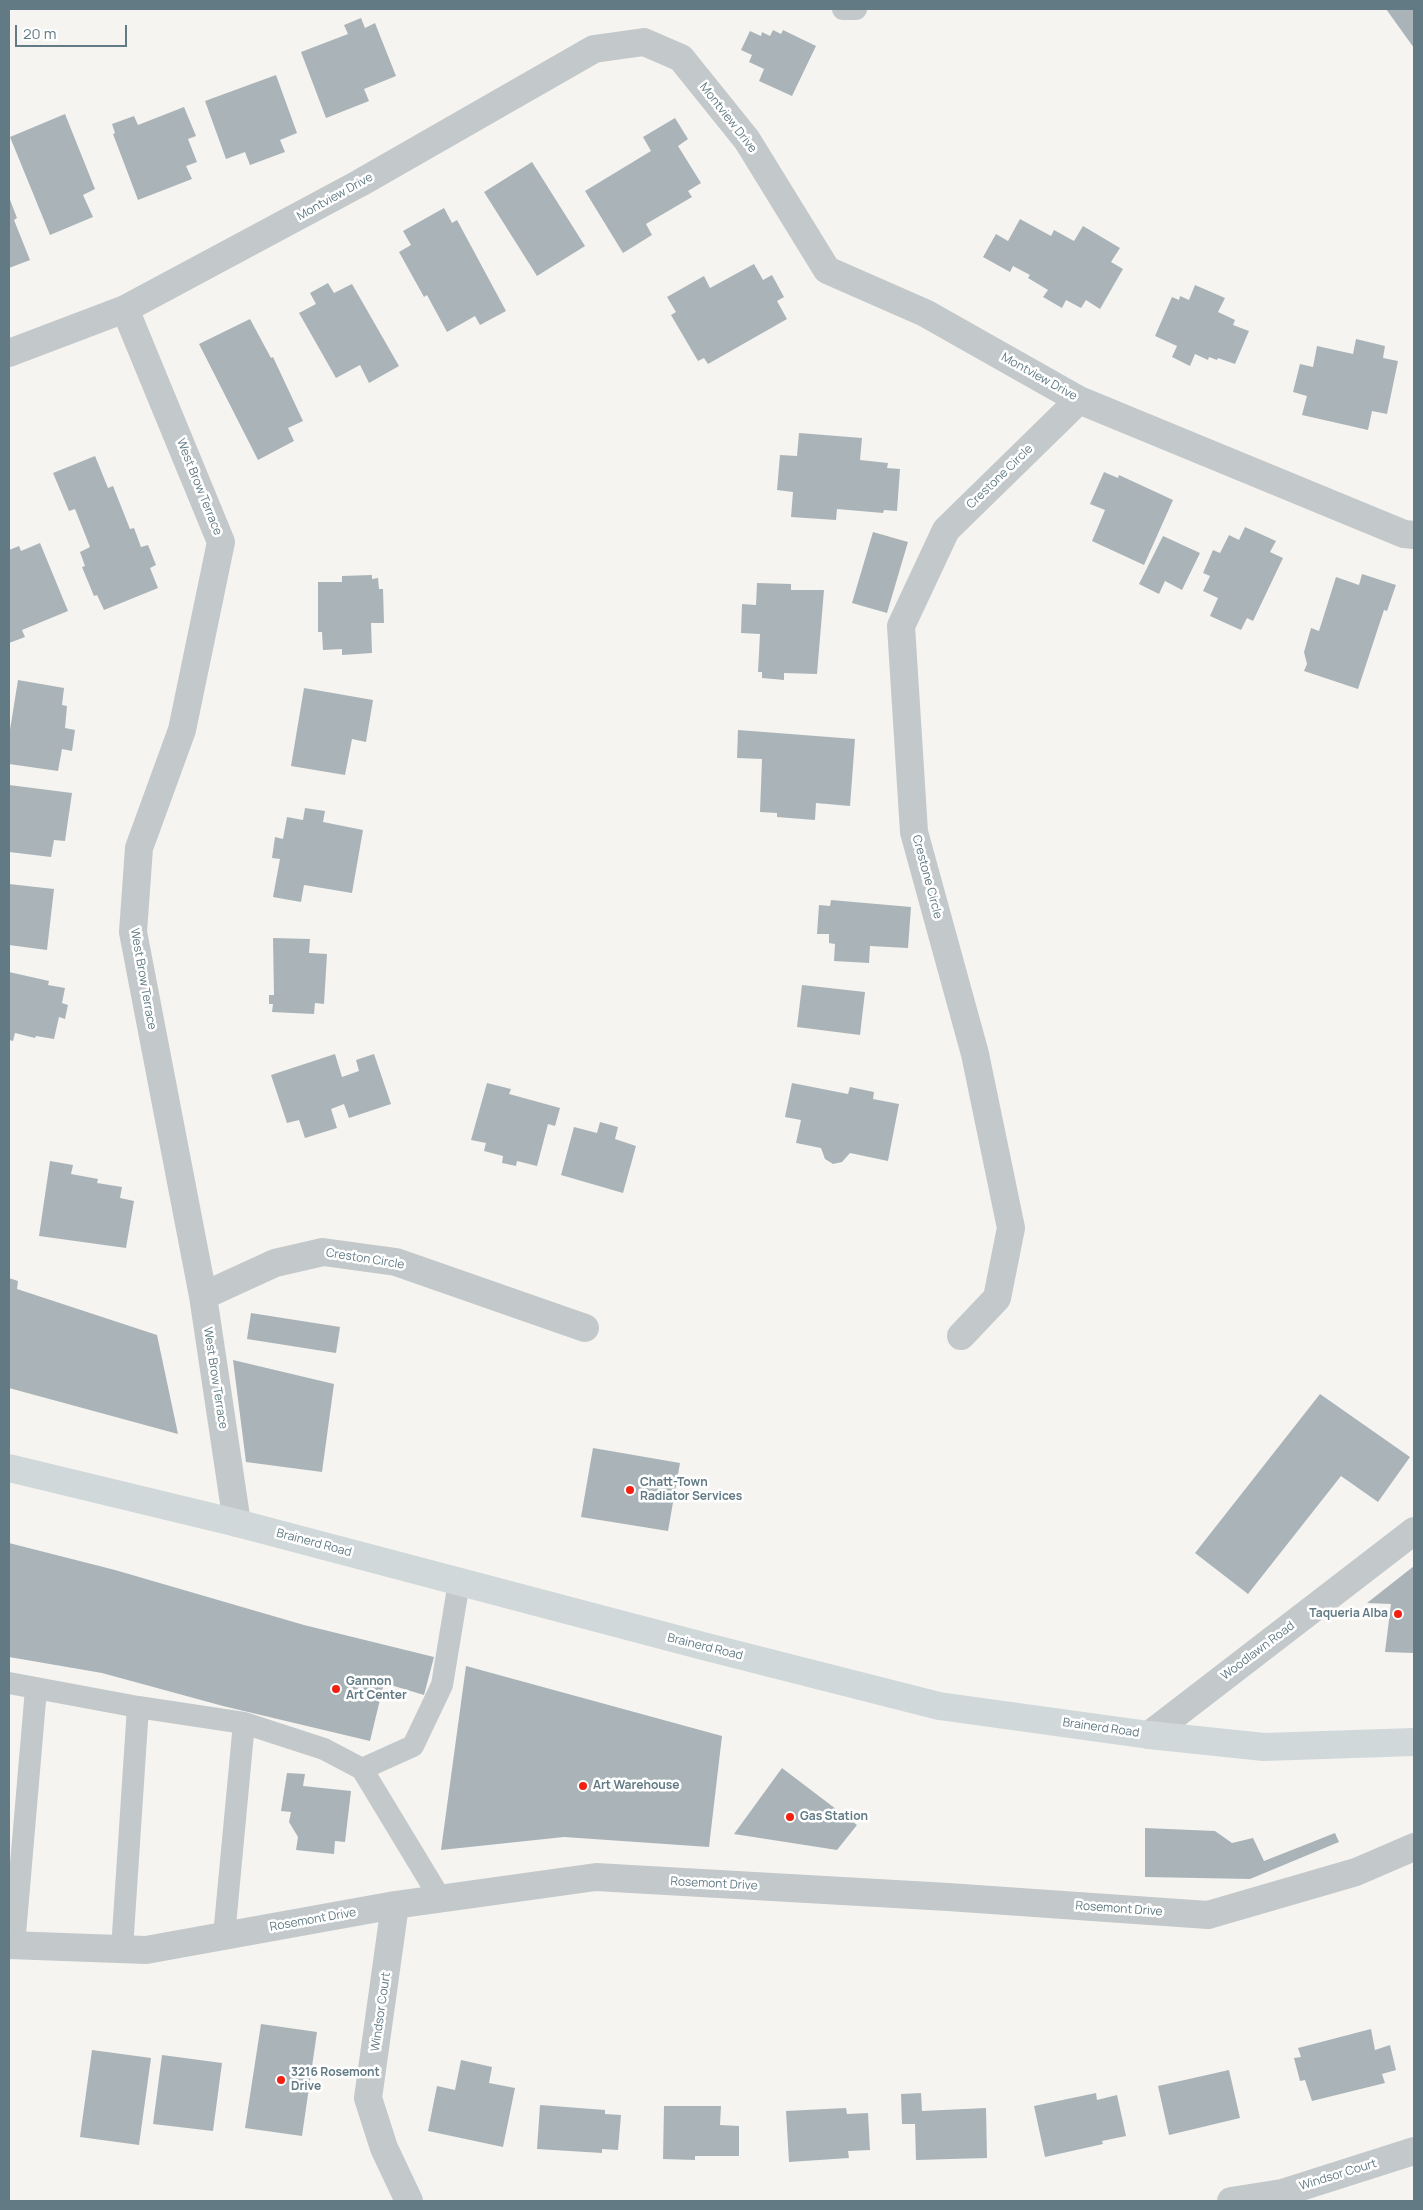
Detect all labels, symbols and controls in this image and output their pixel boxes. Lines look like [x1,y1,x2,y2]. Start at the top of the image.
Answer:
scale bar [18,15,130,47]
text: 20 m [23,23,56,44]
street label: Montview Drive [696,80,760,156]
street label: Montview Drive [295,170,375,224]
street label: Montview Drive [999,350,1079,404]
street label: West Brow Terrace [173,437,225,537]
street label: Crestone Circle [964,442,1036,512]
street label: Crestone Circle [909,834,945,920]
street label: West Brow Terrace [127,927,159,1031]
street label: Creston Circle [325,1246,405,1272]
street label: West Brow Terrace [200,1326,230,1430]
place label: Chatt-Town Radiator Services [640,1476,742,1504]
marker: Chatt-Town Radiator Services [624,1484,636,1496]
street label: Brainerd Road [275,1526,353,1560]
place label: Taqueria Alba [1309,1607,1388,1621]
marker: Taqueria Alba [1392,1608,1404,1620]
street label: Woodlawn Road [1218,1619,1298,1683]
street label: Brainerd Road [666,1631,744,1663]
place label: Gannon Art Center [346,1675,407,1703]
marker: Gannon Art Center [330,1683,342,1695]
street label: Brainerd Road [1062,1716,1140,1740]
place label: Art Warehouse [593,1779,680,1793]
marker: Art Warehouse [577,1780,589,1792]
place label: Gas Station [800,1810,868,1824]
marker: Gas Station [784,1811,796,1823]
street label: Rosemont Drive [670,1875,758,1893]
street label: Rosemont Drive [1075,1899,1163,1919]
street label: Rosemont Drive [269,1905,357,1935]
street label: Windsor Court [368,1971,394,2053]
place label: 3216 Rosemont Drive [291,2066,380,2094]
marker: 3216 Rosemont Drive [275,2074,287,2086]
street label: Windsor Court [1298,2156,1378,2194]

